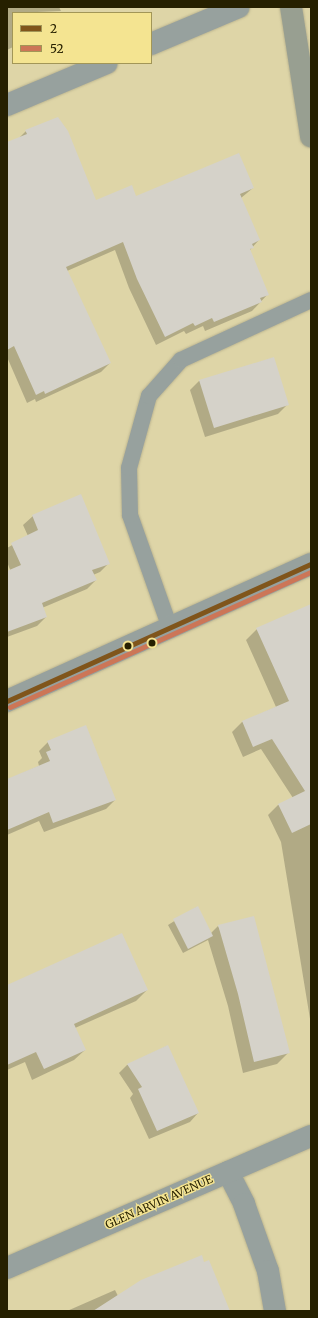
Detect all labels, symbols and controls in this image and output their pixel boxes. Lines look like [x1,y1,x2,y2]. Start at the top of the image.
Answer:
legend [12,12,152,64]
text: 2 [50,21,57,36]
text: 52 [50,41,64,56]
unlabelled marker [147,638,157,648]
unlabelled marker [123,641,133,651]
street label: GLEN ARVIN AVENUE [103,1172,215,1232]

